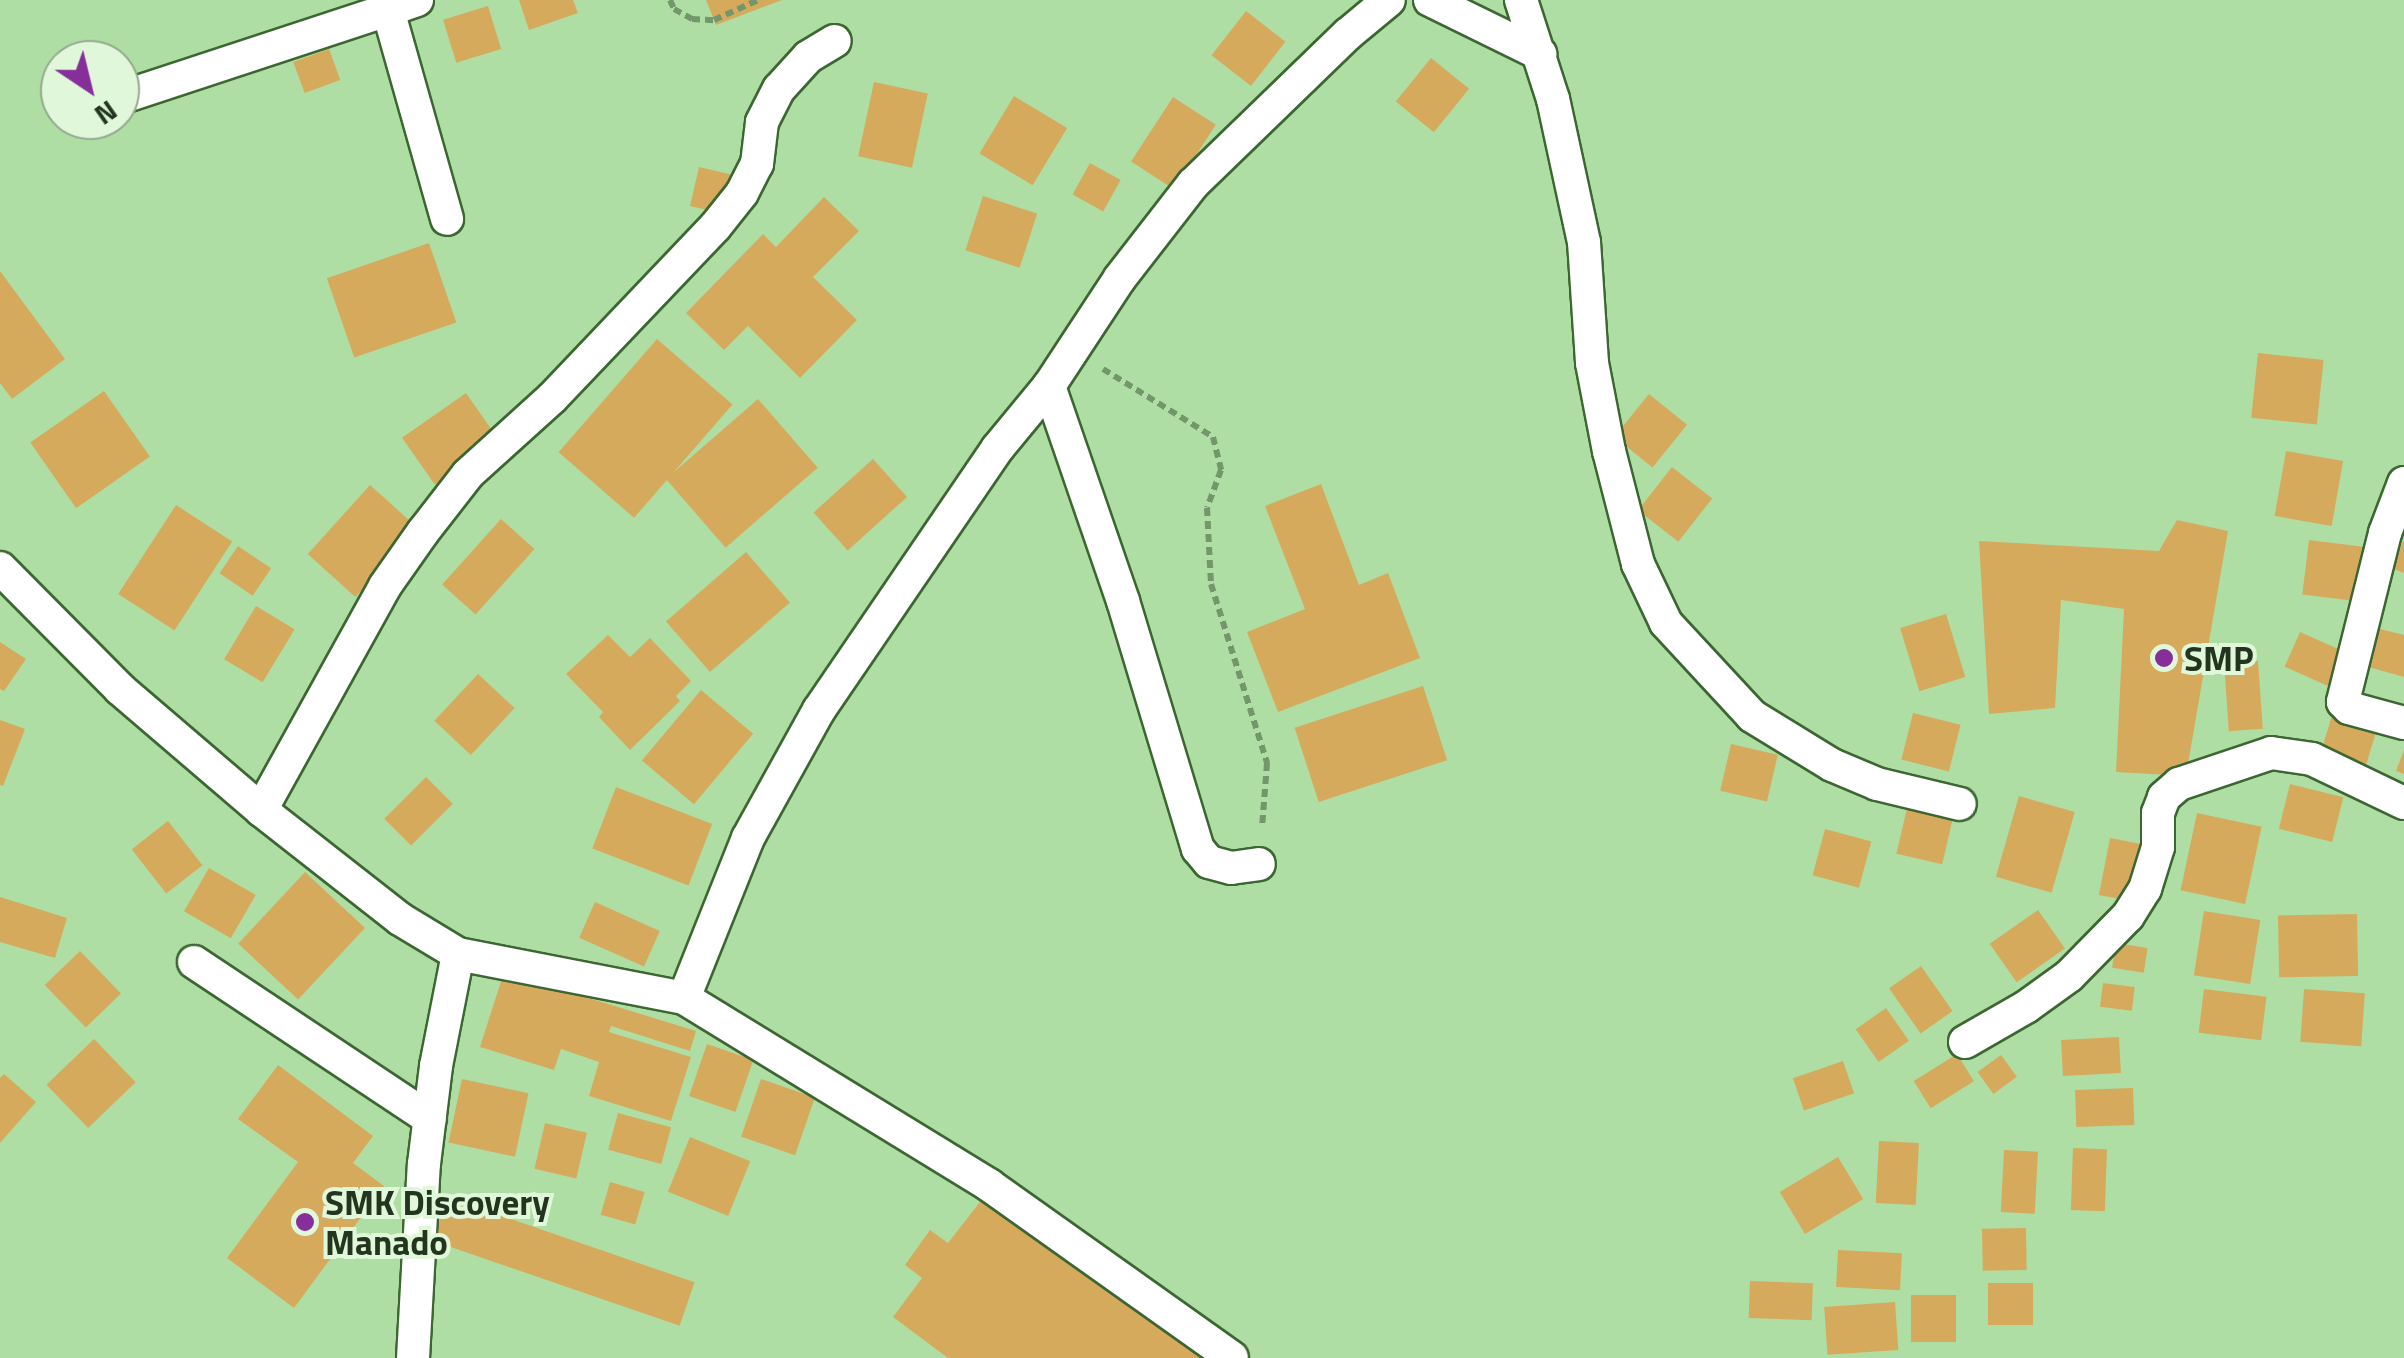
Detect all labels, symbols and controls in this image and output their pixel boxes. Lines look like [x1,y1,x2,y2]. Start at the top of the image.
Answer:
north arrow [40,40,140,140]
text: N [86,90,127,137]
place label: SMP [2184,637,2254,679]
marker: SMP [2153,647,2175,669]
place label: SMK Discovery Manado [325,1181,550,1263]
marker: SMK Discovery Manado [294,1211,316,1233]

